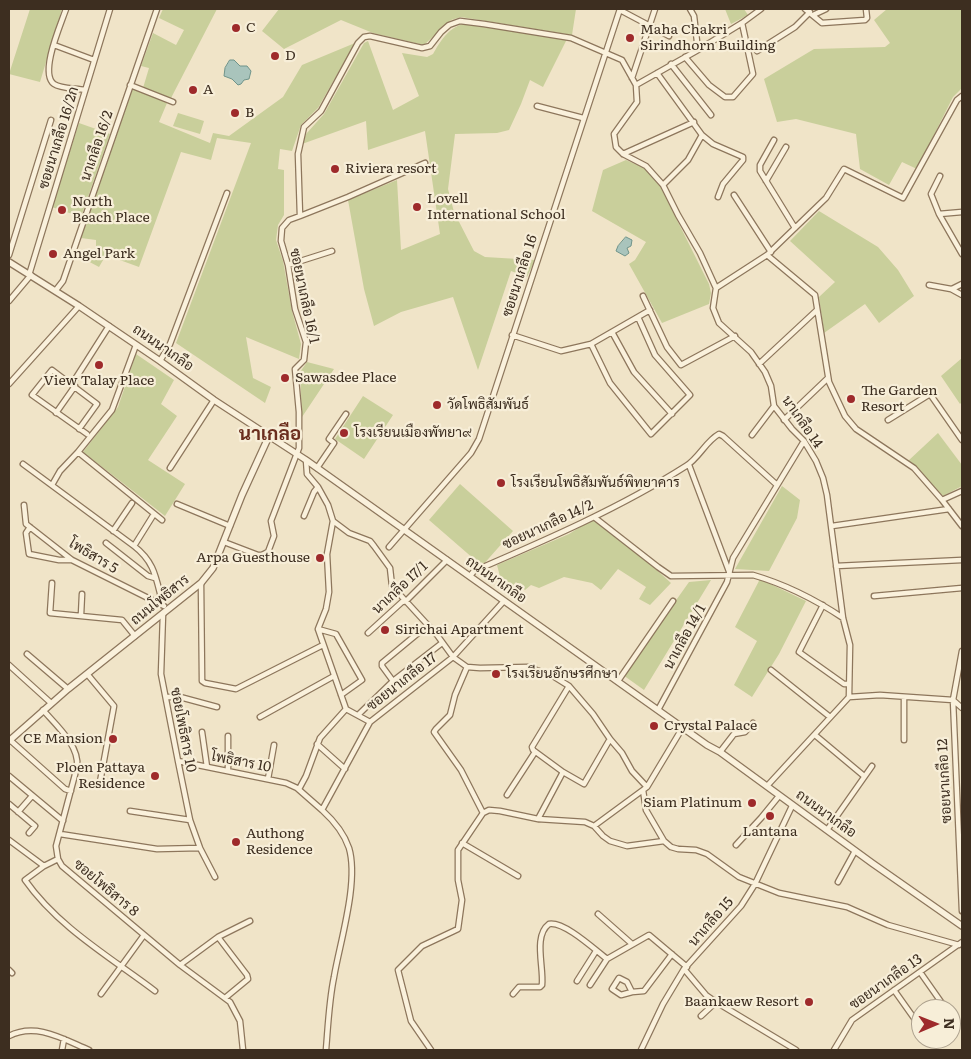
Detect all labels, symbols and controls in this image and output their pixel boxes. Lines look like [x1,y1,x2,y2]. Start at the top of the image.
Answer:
place label: C [246,20,256,36]
marker: C [230,22,242,34]
place label: Maha Chakri Sirindhorn Building [640,22,776,54]
marker: Maha Chakri Sirindhorn Building [624,32,636,44]
place label: D [285,48,296,64]
marker: D [269,50,281,62]
place label: A [203,82,213,98]
marker: A [187,84,199,96]
street label: ซอยนาเกลือ 16/2ก [35,85,83,191]
place label: B [245,105,254,121]
marker: B [229,107,241,119]
street label: นาเกลือ 16/2 [77,108,117,184]
place label: Riviera resort [345,161,437,177]
marker: Riviera resort [329,163,341,175]
place label: Lovell International School [427,191,565,223]
place label: North Beach Place [72,194,150,226]
marker: Lovell International School [411,201,423,213]
marker: North Beach Place [56,204,68,216]
street label: ซอยนาเกลือ 16 [499,233,541,319]
place label: Angel Park [63,246,135,262]
street label: ซอยนาเกลือ 16/1 [286,247,322,345]
marker: Angel Park [47,248,59,260]
street label: ถนนนาเกลือ [129,321,197,375]
marker: View Talay Place [93,359,105,371]
place label: Sawasdee Place [295,370,396,386]
marker: Sawasdee Place [279,372,291,384]
place label: View Talay Place [44,373,154,389]
place label: The Garden Resort [861,383,937,416]
street label: นาเกลือ 14 [778,393,826,451]
marker: The Garden Resort [845,393,857,405]
place label: วัดโพธิสัมพันธ์ [447,397,529,413]
marker: วัดโพธิสัมพันธ์ [431,399,443,411]
district label: นาเกลือ [239,423,301,445]
place label: โรงเรียนเมืองพัทยา๙ [354,425,472,441]
marker: โรงเรียนเมืองพัทยา๙ [338,427,350,439]
place label: โรงเรียนโพธิสัมพันธ์พิทยาคาร [511,475,680,491]
marker: โรงเรียนโพธิสัมพันธ์พิทยาคาร [495,477,507,489]
street label: ซอยนาเกลือ 14/2 [500,497,596,553]
street label: โพธิสาร 5 [65,535,121,577]
place label: Arpa Guesthouse [196,550,310,566]
marker: Arpa Guesthouse [314,552,326,564]
street label: ถนนนาเกลือ [462,553,530,607]
street label: นาเกลือ 17/1 [369,558,431,618]
street label: ถนนโพธิสาร [127,571,193,629]
street label: นาเกลือ 14/1 [660,602,710,672]
place label: Sirichai Apartment [395,622,524,638]
marker: Sirichai Apartment [379,624,391,636]
street label: ซอยนาเกลือ 17 [364,649,440,715]
place label: โรงเรียนอักษรศึกษา [506,666,618,682]
marker: โรงเรียนอักษรศึกษา [490,668,502,680]
street label: ซอยโพธิสาร 10 [167,686,199,774]
place label: Crystal Palace [664,718,757,734]
marker: Crystal Palace [648,720,660,732]
place label: CE Mansion [23,731,103,747]
marker: CE Mansion [107,733,119,745]
street label: ซอยนาเกลือ 12 [934,738,956,824]
street label: โพธิสาร 10 [209,748,273,776]
place label: Ploen Pattaya Residence [56,760,145,792]
marker: Ploen Pattaya Residence [149,770,161,782]
street label: ถนนนาเกลือ [793,787,859,841]
place label: Siam Platinum [643,795,742,811]
marker: Siam Platinum [746,797,758,809]
marker: Lantana [764,810,776,822]
place label: Lantana [743,824,797,840]
place label: Authong Residence [246,826,313,859]
marker: Authong Residence [230,836,242,848]
street label: ซอยโพธิสาร 8 [70,856,142,920]
street label: นาเกลือ 15 [685,894,737,950]
street label: ซอยนาเกลือ 13 [846,951,926,1013]
place label: Baankaew Resort [684,994,799,1010]
marker: Baankaew Resort [803,996,815,1008]
north arrow [911,999,961,1049]
text: N [940,1018,960,1030]

